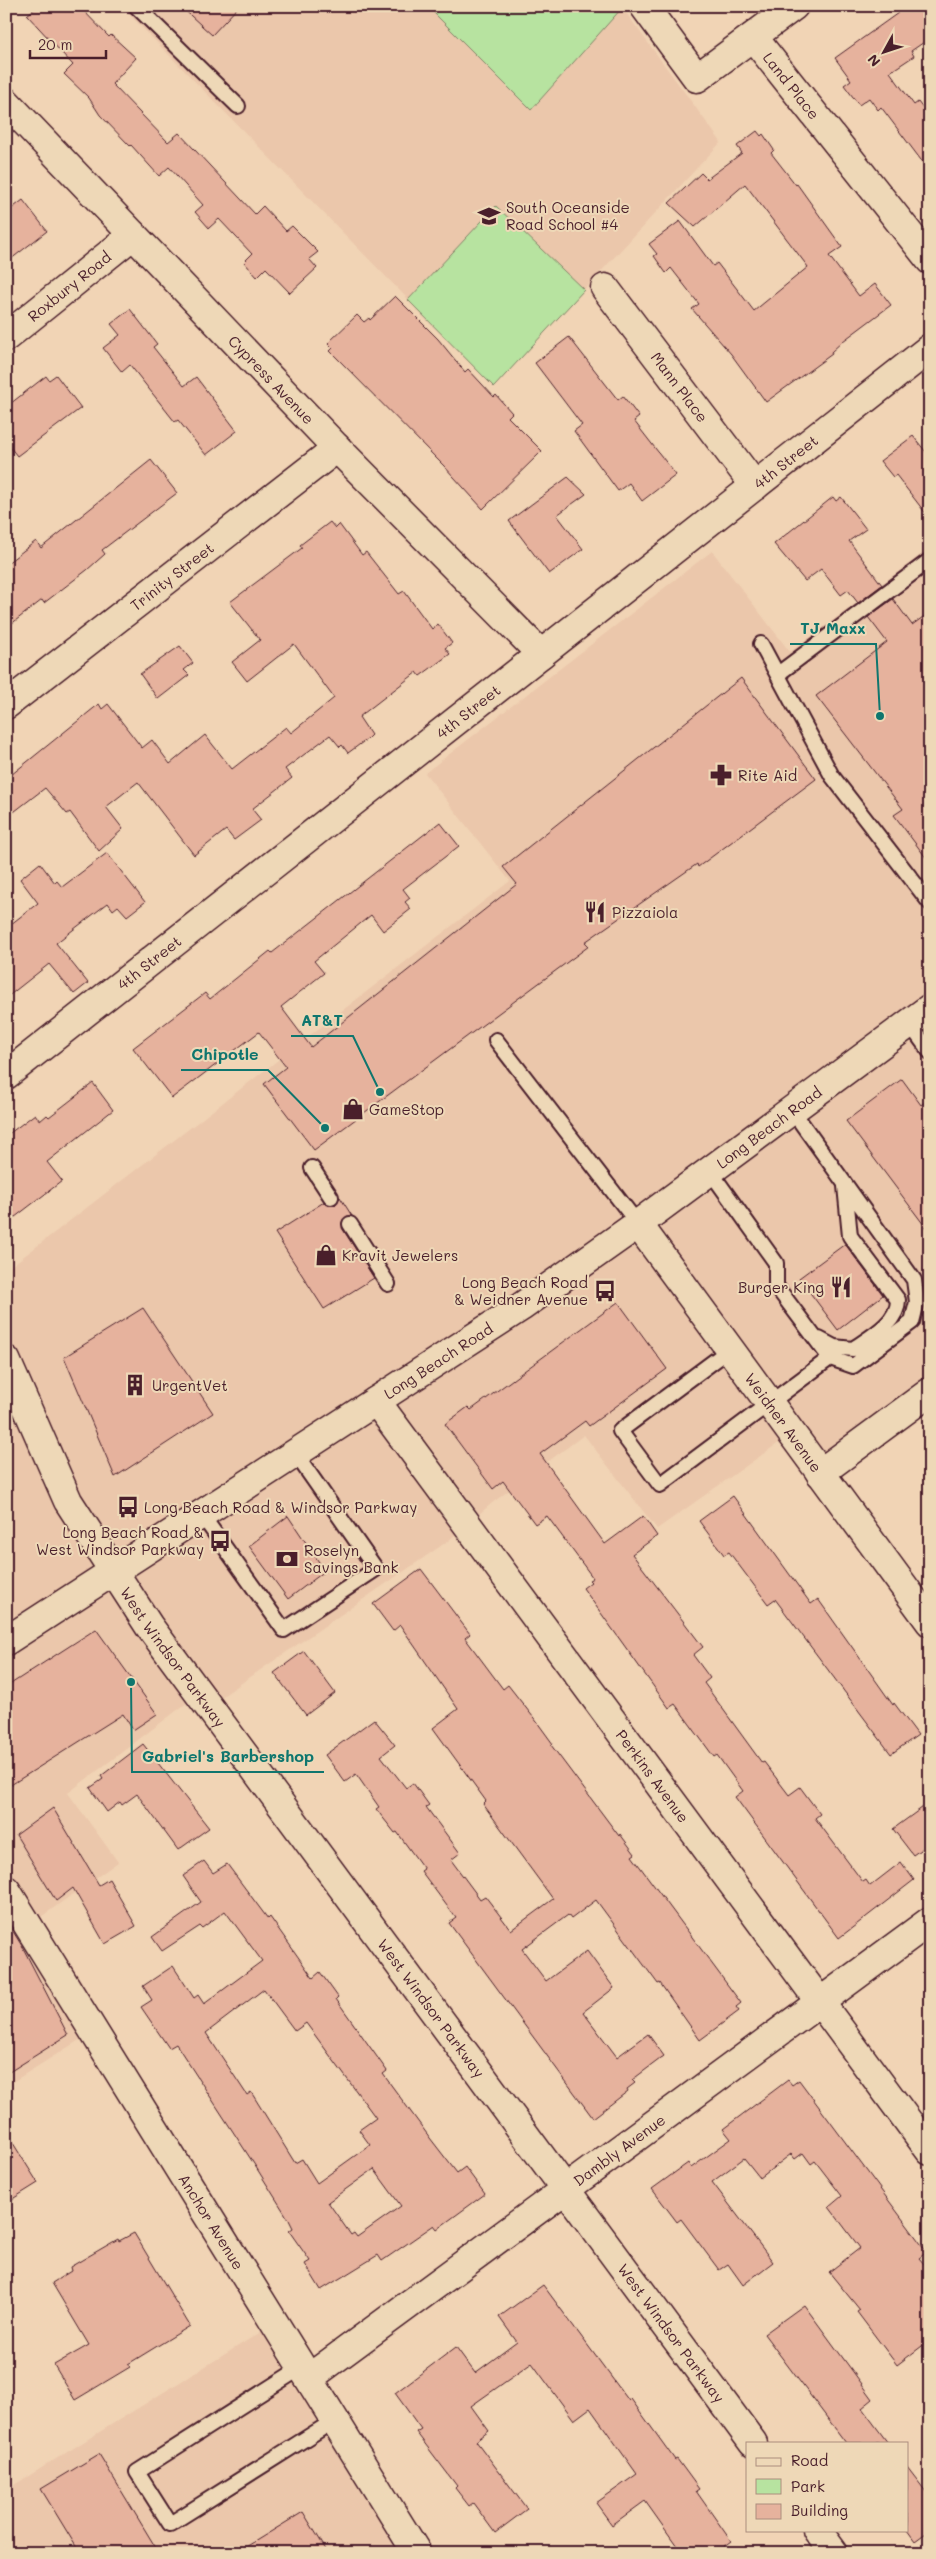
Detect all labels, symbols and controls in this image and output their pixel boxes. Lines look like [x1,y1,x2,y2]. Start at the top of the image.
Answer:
scale bar [30,28,106,60]
north arrow [858,28,908,78]
text: 20 m [38,34,72,54]
street label: Land Place [759,48,824,123]
text: N [863,50,884,71]
place label: South Oceanside Road School #4 [506,197,630,234]
school or university icon: South Oceanside Road School #4 [476,203,502,229]
street label: Roxbury Road [23,247,115,326]
street label: Cypress Avenue [224,331,319,428]
street label: Mann Place [647,348,713,426]
street label: 4th Street [749,430,822,493]
street label: Trinity Street [126,538,218,615]
callout: TJ Maxx [790,613,876,644]
text: TJ Maxx [800,617,866,638]
street label: 4th Street [432,680,504,743]
pharmacy icon: Rite Aid [708,762,734,788]
place label: Rite Aid [738,765,797,785]
restaurant icon: Pizzaiola [582,899,608,925]
place label: Pizzaiola [612,902,678,922]
street label: 4th Street [113,931,185,994]
callout: AT&T [291,1005,353,1036]
text: AT&T [301,1009,343,1030]
callout: Chipotle [181,1039,268,1070]
text: Chipotle [191,1043,259,1064]
street label: Long Beach Road [712,1082,825,1173]
shop icon: GameStop [340,1096,366,1122]
place label: GameStop [369,1099,444,1119]
shop icon: Kravit Jewelers [313,1242,339,1268]
place label: Kravit Jewelers [342,1245,458,1265]
place label: Long Beach Road & Weidner Avenue [454,1272,588,1309]
restaurant icon: Burger King [828,1274,854,1300]
place label: Burger King [738,1277,824,1297]
bus stop icon: Long Beach Road & Weidner Avenue [592,1278,618,1304]
street label: Long Beach Road [380,1318,496,1403]
street label: Weidner Avenue [740,1369,827,1476]
building icon: UrgentVet [122,1372,148,1398]
place label: UrgentVet [152,1375,228,1395]
bus stop icon: Long Beach Road & Windsor Parkway [115,1494,141,1520]
place label: Long Beach Road & Windsor Parkway [144,1497,418,1517]
place label: Long Beach Road & West Windsor Parkway [36,1522,204,1559]
bus stop icon: Long Beach Road & West Windsor Parkway [207,1528,233,1554]
place label: Roselyn Savings Bank [304,1540,398,1577]
bank icon: Roselyn Savings Bank [274,1546,300,1572]
street label: West Windsor Parkway [116,1583,230,1731]
street label: Perkins Avenue [612,1725,694,1826]
callout: Gabriel's Barbershop [132,1741,324,1772]
text: Gabriel's Barbershop [142,1745,314,1766]
street label: West Windsor Parkway [373,1934,490,2082]
street label: Dambly Avenue [569,2109,669,2190]
street label: Anchor Avenue [174,2170,249,2273]
street label: West Windsor Parkway [614,2259,730,2407]
legend [746,2442,908,2532]
text: Road [791,2450,828,2470]
text: Park [791,2476,825,2496]
text: Building [791,2500,848,2520]

